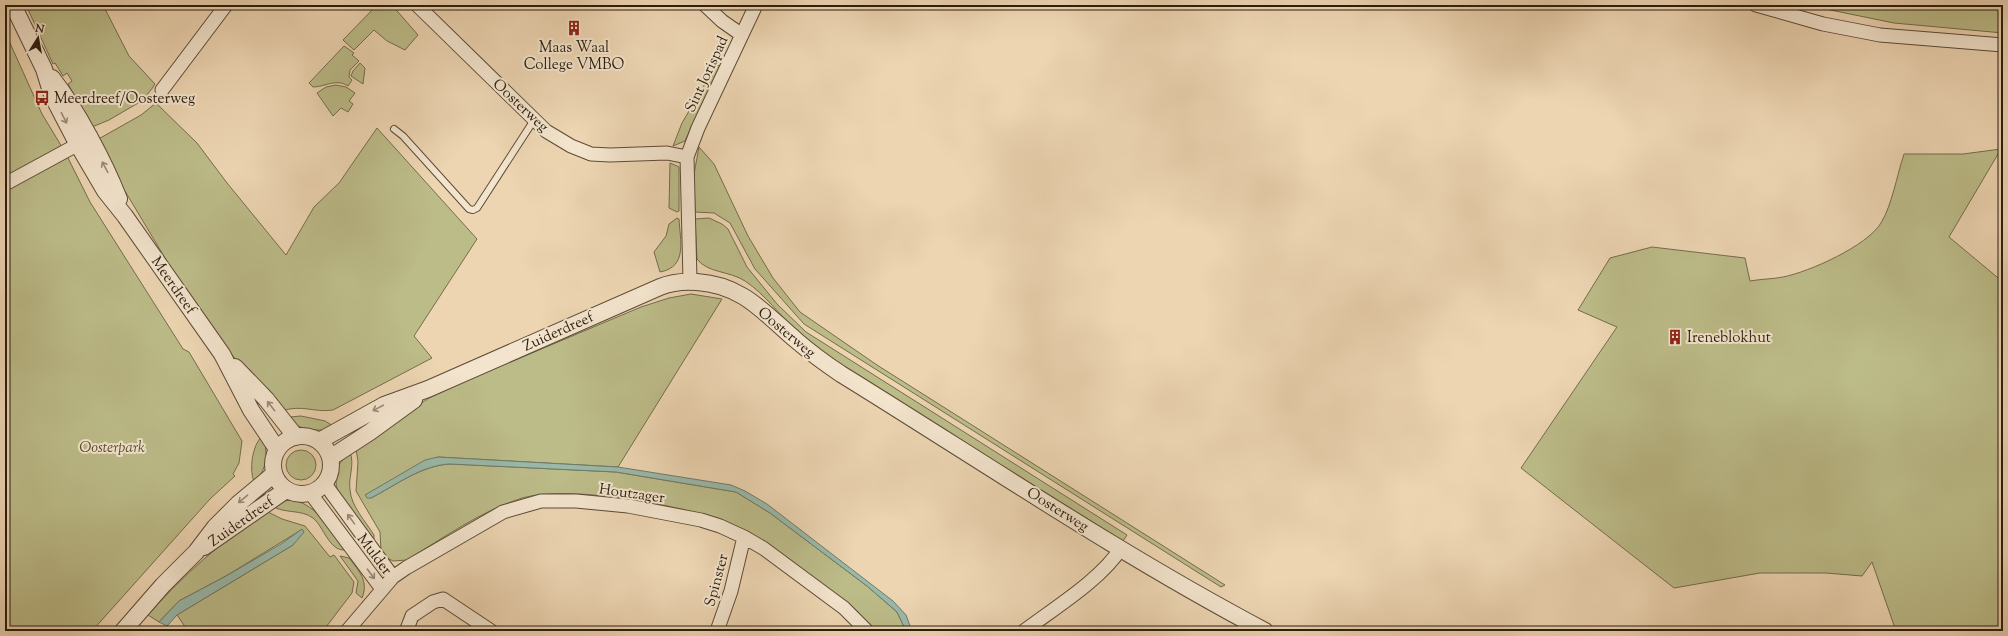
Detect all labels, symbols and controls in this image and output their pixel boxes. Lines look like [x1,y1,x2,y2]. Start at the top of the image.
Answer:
north arrow [18,18,58,58]
building icon: Maas Waal College VMBO [565,19,583,37]
text: N [33,20,46,38]
street label: Sint Jorispad [680,33,734,116]
place label: Maas Waal College VMBO [524,38,624,76]
street label: Oosterweg [487,75,553,138]
bus stop icon: Meerdreef/Oosterweg [33,89,51,107]
place label: Meerdreef/Oosterweg [54,89,195,110]
one-way arrow [60,112,68,124]
one-way arrow [100,161,108,173]
street label: Meerdreef [145,253,201,320]
street label: Oosterweg [753,303,820,364]
street label: Zuiderdreef [520,307,598,357]
building icon: Ireneblokhut [1666,328,1684,346]
place label: Ireneblokhut [1687,328,1771,349]
one-way arrow [267,401,276,412]
one-way arrow [372,405,384,412]
park label: Oosterpark [79,438,145,459]
street label: Houtzager [598,479,666,510]
street label: Oosterweg [1022,483,1092,538]
street label: Zuiderdreef [205,492,279,552]
one-way arrow [238,495,249,504]
one-way arrow [347,514,355,525]
street label: Mulder [351,530,397,580]
street label: Spinster [700,551,735,609]
one-way arrow [366,568,375,579]

